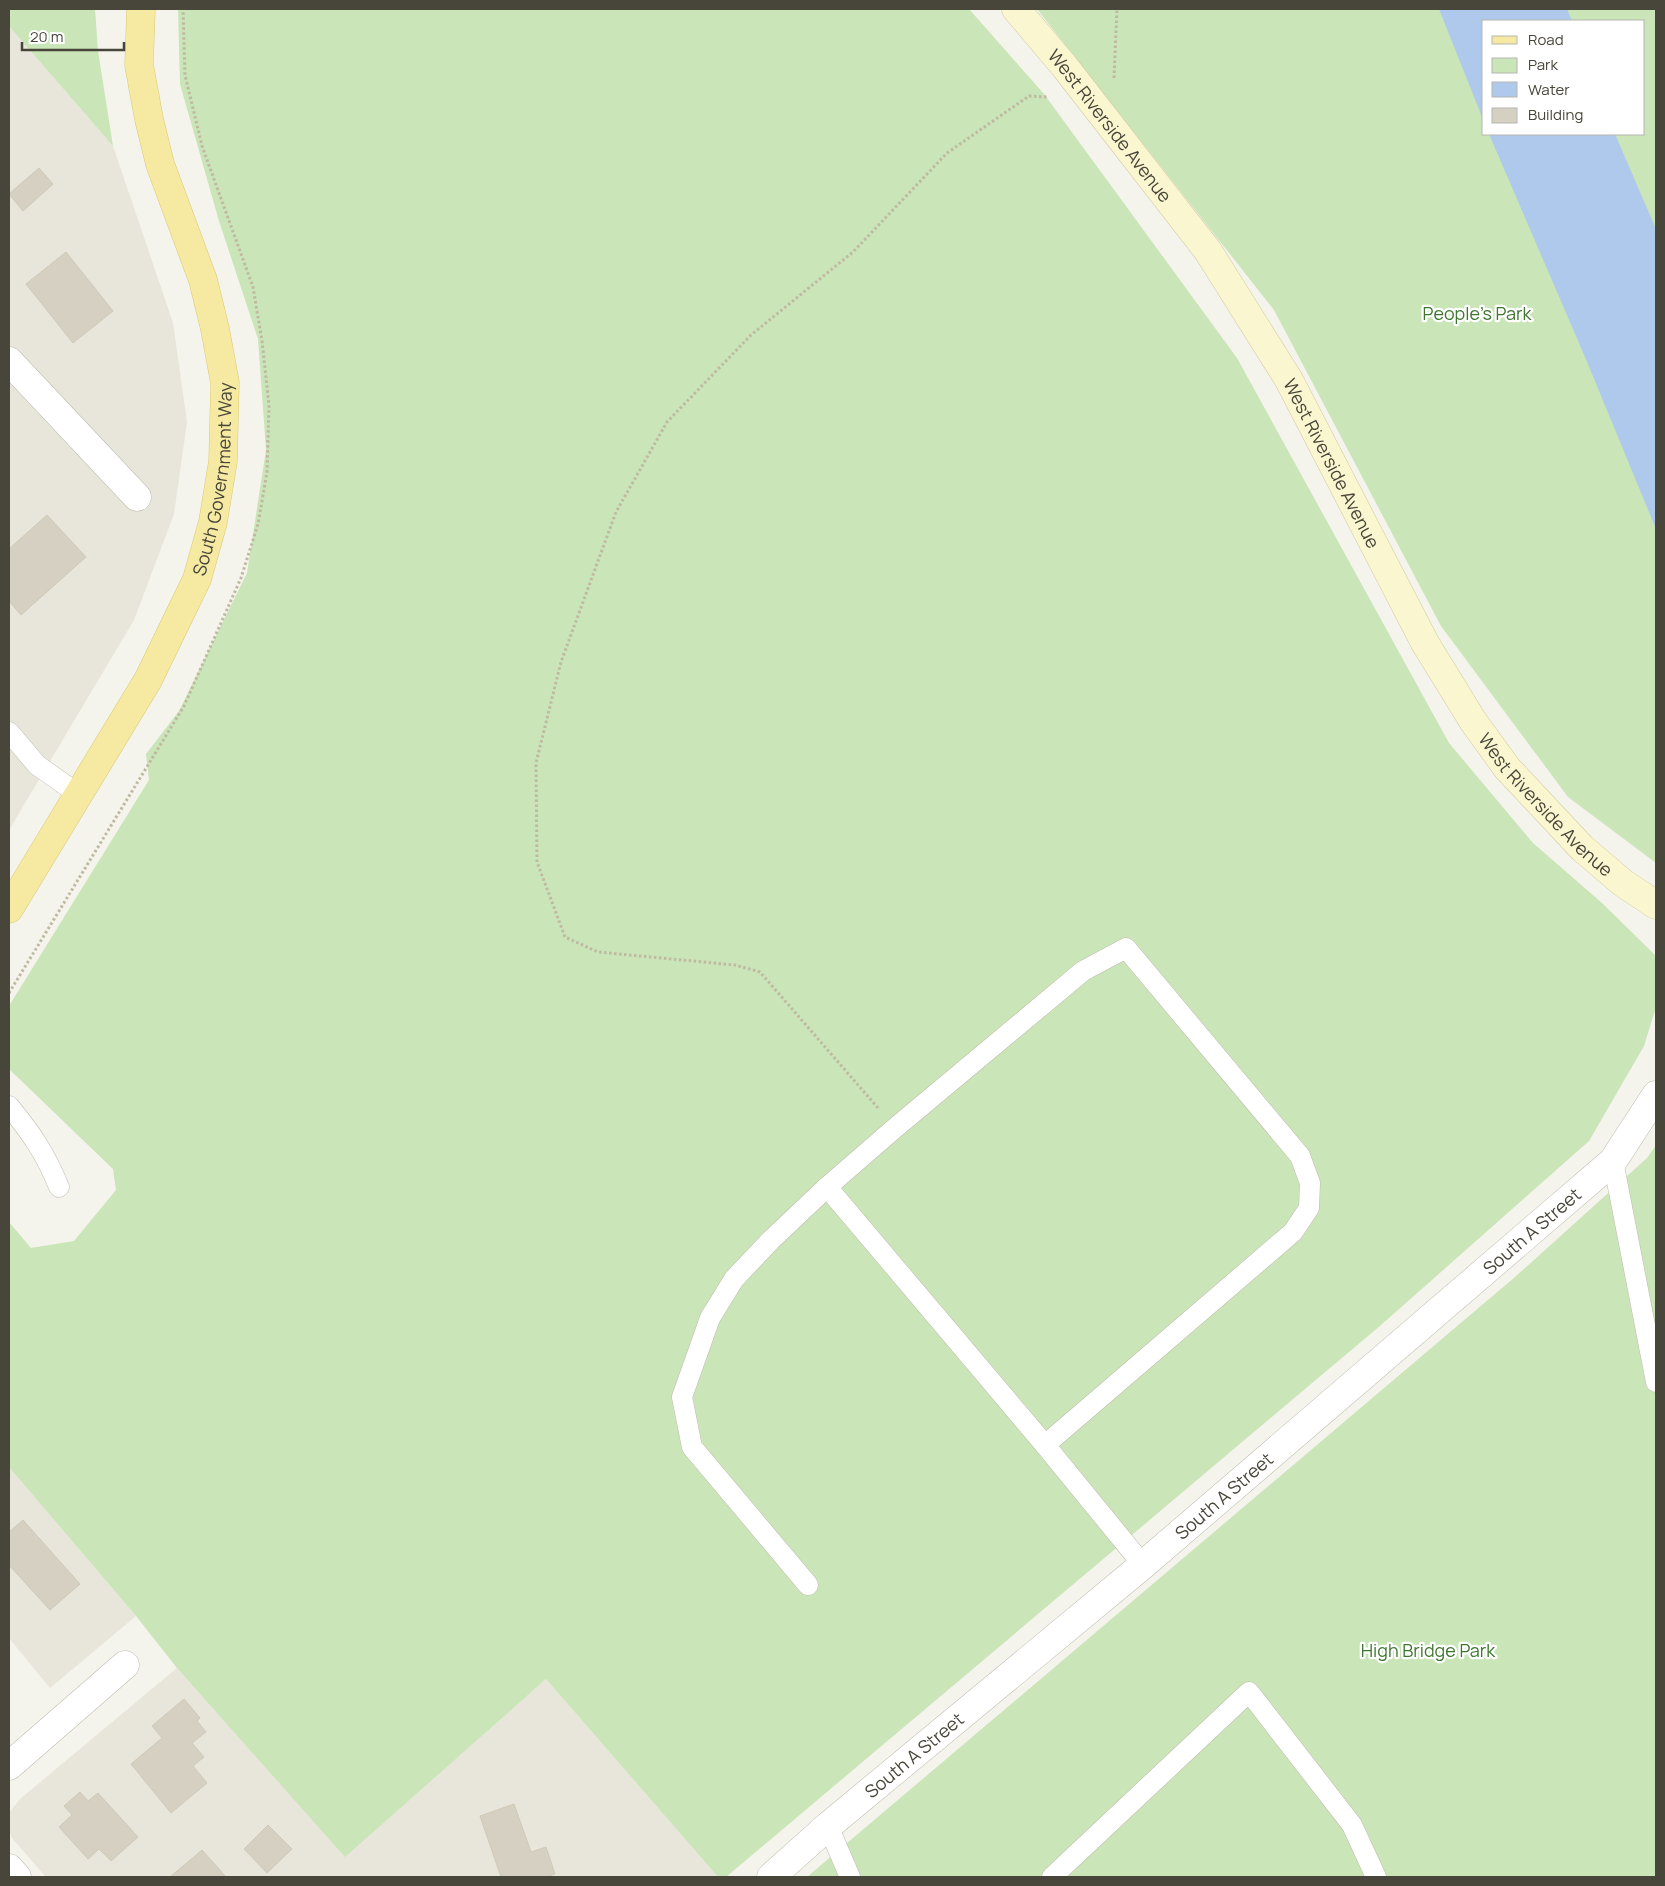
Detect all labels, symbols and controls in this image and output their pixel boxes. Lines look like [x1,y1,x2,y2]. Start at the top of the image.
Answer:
scale bar [22,20,125,52]
legend [1482,20,1645,135]
text: 20 m [30,26,63,47]
text: Road [1528,29,1564,50]
street label: West Riverside Avenue [1043,44,1178,207]
text: Park [1528,54,1558,75]
text: Water [1528,79,1570,100]
text: Building [1528,104,1583,125]
park label: People's Park [1423,301,1532,325]
street label: West Riverside Avenue [1278,374,1386,552]
street label: South Government Way [187,382,237,578]
street label: West Riverside Avenue [1473,728,1618,881]
street label: South A Street [1478,1182,1586,1280]
street label: South A Street [1170,1447,1278,1544]
park label: High Bridge Park [1361,1638,1496,1662]
street label: South A Street [859,1707,968,1803]

